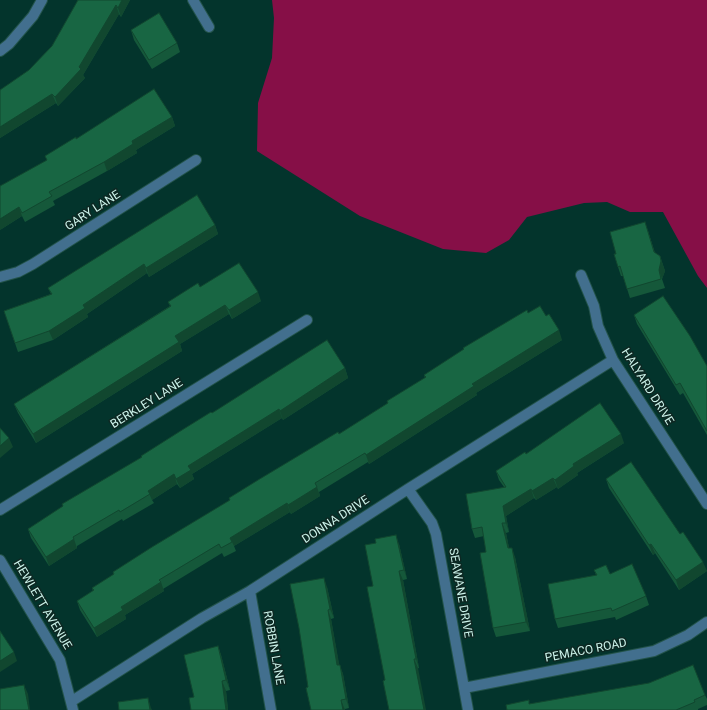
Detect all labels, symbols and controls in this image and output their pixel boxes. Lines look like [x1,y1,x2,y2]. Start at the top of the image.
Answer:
street label: GARY LANE [63,188,123,234]
street label: HALYARD DRIVE [618,346,676,428]
street label: BERKLEY LANE [108,376,186,432]
street label: DONNA DRIVE [300,493,372,547]
street label: SEAWANE DRIVE [445,547,475,639]
street label: HEWLETT AVENUE [10,558,74,652]
street label: ROBBIN LANE [259,610,287,686]
street label: PEMACO ROAD [544,636,628,666]

